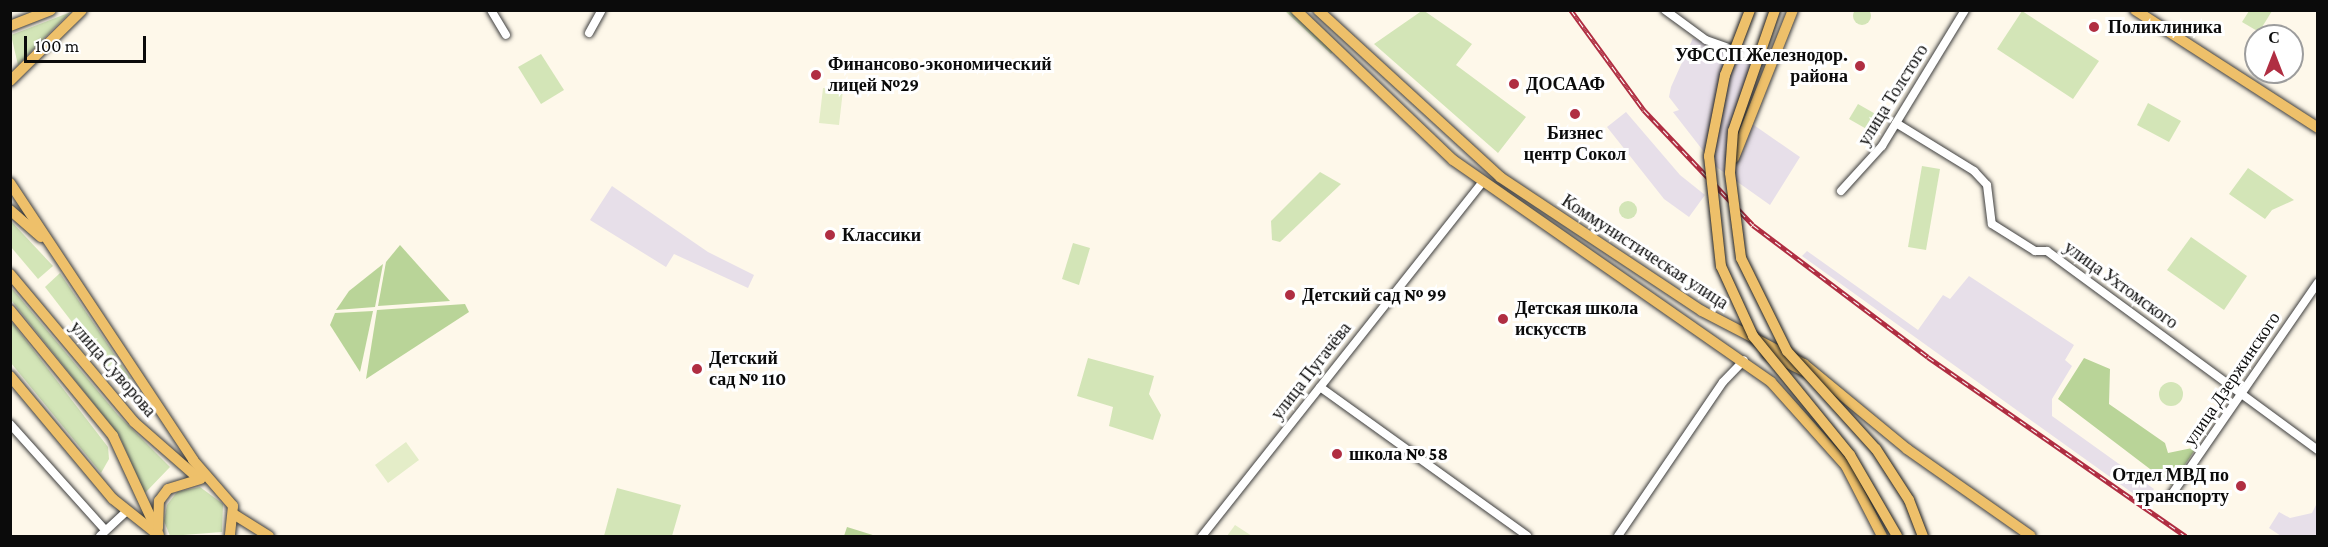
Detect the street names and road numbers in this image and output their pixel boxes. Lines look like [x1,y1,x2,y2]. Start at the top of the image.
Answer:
street label: улица Толстого [1853,40,1933,150]
street label: Коммунистическая улица [1558,190,1732,314]
street label: улица Ухтомского [2060,236,2182,334]
street label: улица Дзержинского [2179,308,2285,450]
street label: улица Суворова [65,317,161,421]
street label: улица Пугачёва [1266,318,1356,424]

